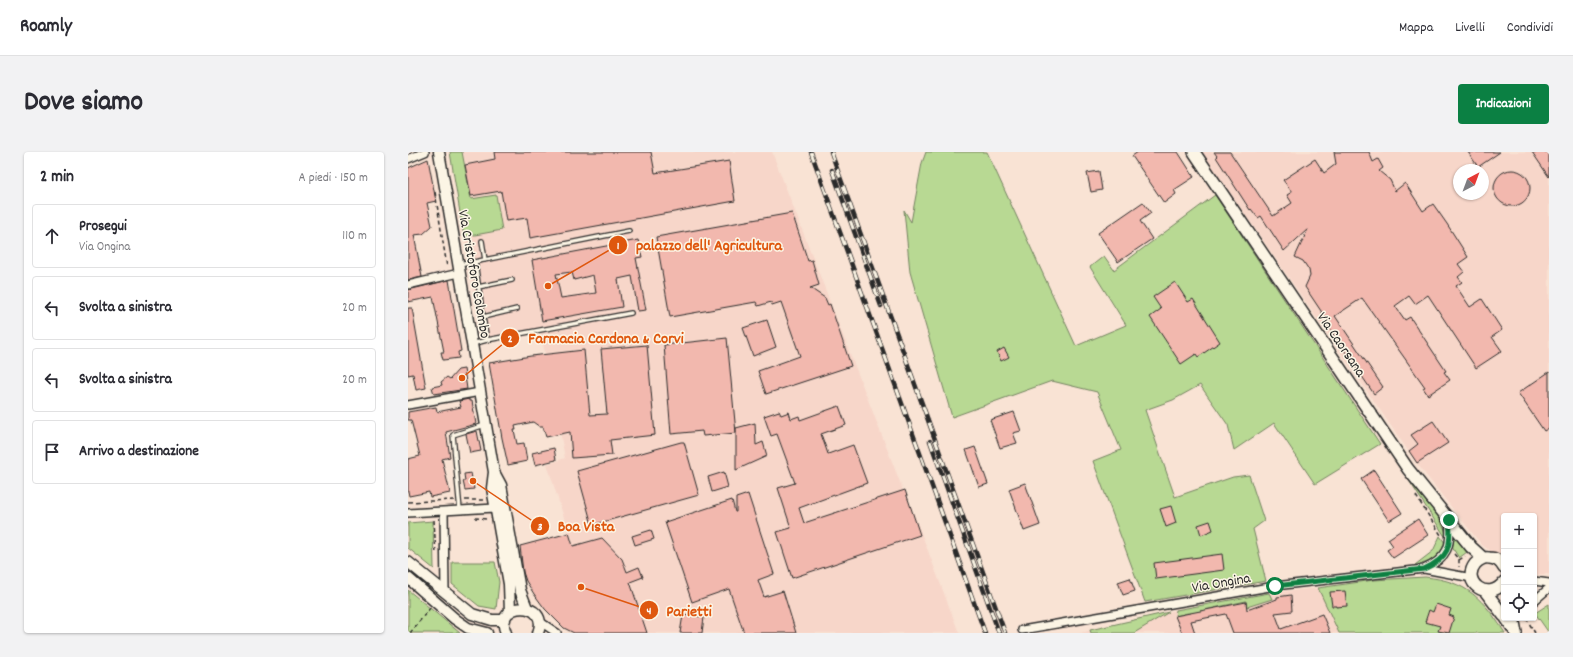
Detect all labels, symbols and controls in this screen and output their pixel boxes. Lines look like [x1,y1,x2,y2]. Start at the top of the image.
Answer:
text: Roamly [20,14,72,41]
text: Mappa [1399,18,1433,38]
text: Livelli [1455,18,1485,38]
text: Condividi [1507,18,1553,38]
text: Dove siamo [24,84,143,124]
button: Indicazioni [1458,84,1549,124]
north arrow [1453,164,1489,200]
text: 2 min [40,166,74,190]
text: A piedi · 150 m [299,169,368,188]
street label: Via Cristoforo Colombo [451,208,495,341]
text: Prosegui [79,216,127,238]
icon: ahead [41,225,63,247]
text: 110 m [342,227,367,246]
callout: palazzo dell' Agricultura [608,231,791,259]
text: palazzo dell' Agricultura [636,235,784,258]
text: Via Ongina [79,238,130,257]
text: 1 [617,238,620,255]
icon: left [41,297,63,319]
text: Svolta a sinistra [79,297,172,319]
text: 20 m [342,299,367,318]
street label: Via Caorsana [1310,308,1371,383]
callout: Farmacia Cardona & Corvi [500,324,691,352]
text: Farmacia Cardona & Corvi [528,328,684,351]
text: 2 [507,331,513,348]
icon: left [41,369,63,391]
text: Svolta a sinistra [79,369,172,391]
text: 20 m [342,371,367,390]
icon: arrive [41,441,63,463]
text: Arrivo a destinazione [79,441,199,463]
route end [1440,511,1458,529]
callout: Boa Vista [530,512,623,540]
map controls [1501,513,1537,621]
button: + [1501,513,1537,549]
text: Boa Vista [558,516,616,539]
text: 3 [537,519,543,536]
button: − [1501,549,1537,585]
street label: Via Ongina [1190,568,1253,600]
route start [1266,577,1284,595]
button: locate [1501,585,1537,621]
callout: Parietti [639,596,720,624]
text: Parietti [666,601,712,624]
text: 4 [647,603,652,620]

